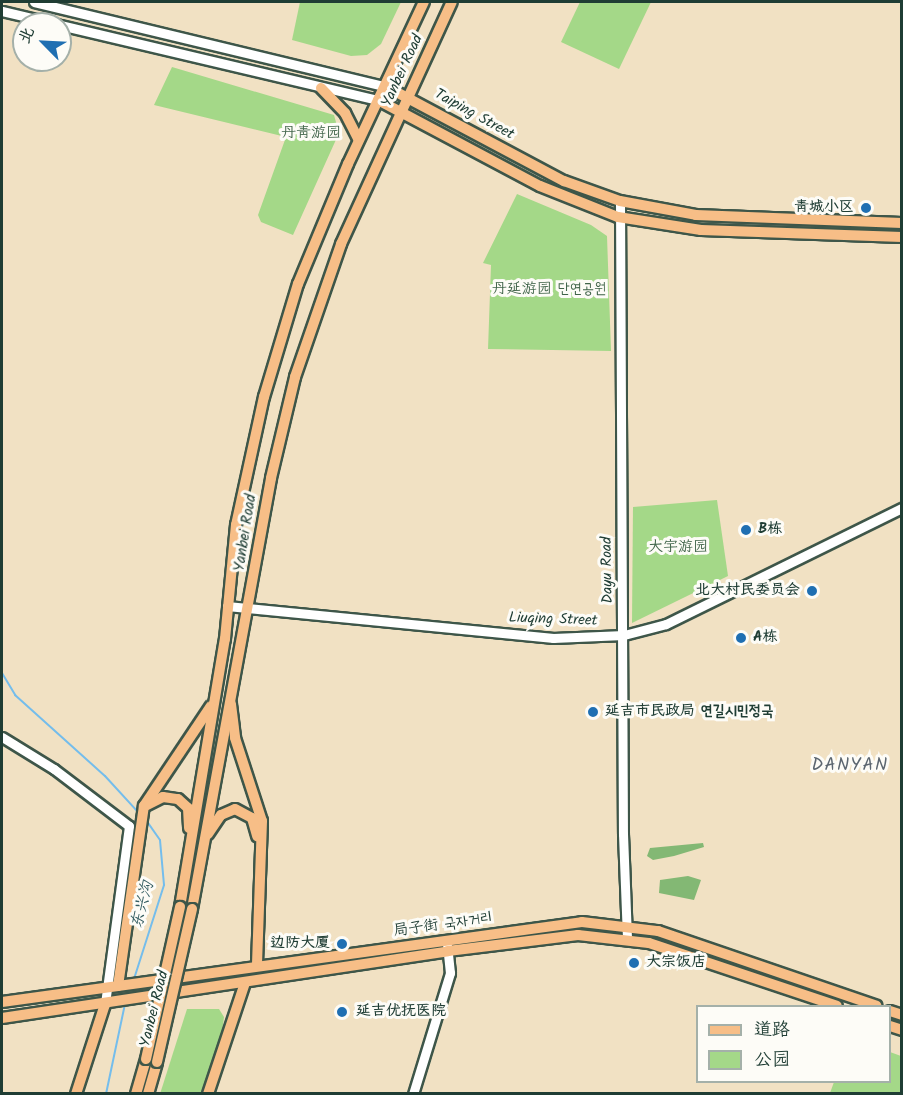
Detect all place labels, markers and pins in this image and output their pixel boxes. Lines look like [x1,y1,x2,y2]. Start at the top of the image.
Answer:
place label: 青城小区 [794,199,854,217]
marker: 青城小区 [859,201,873,215]
place label: B栋 [758,521,782,539]
marker: B栋 [739,523,753,537]
place label: 北大村民委员会 [695,582,800,600]
marker: 北大村民委员会 [805,584,819,598]
place label: A栋 [753,629,777,647]
marker: A栋 [734,631,748,645]
place label: 延吉市民政局 연길시민정국 [605,703,773,721]
marker: 延吉市民政局 연길시민정국 [586,705,600,719]
place label: 边防大厦 [270,935,330,953]
marker: 边防大厦 [335,937,349,951]
place label: 大宗饭店 [646,954,706,972]
marker: 大宗饭店 [627,956,641,970]
marker: 延吉优抚医院 [333,1003,351,1021]
place label: 延吉优抚医院 [356,1003,446,1021]

